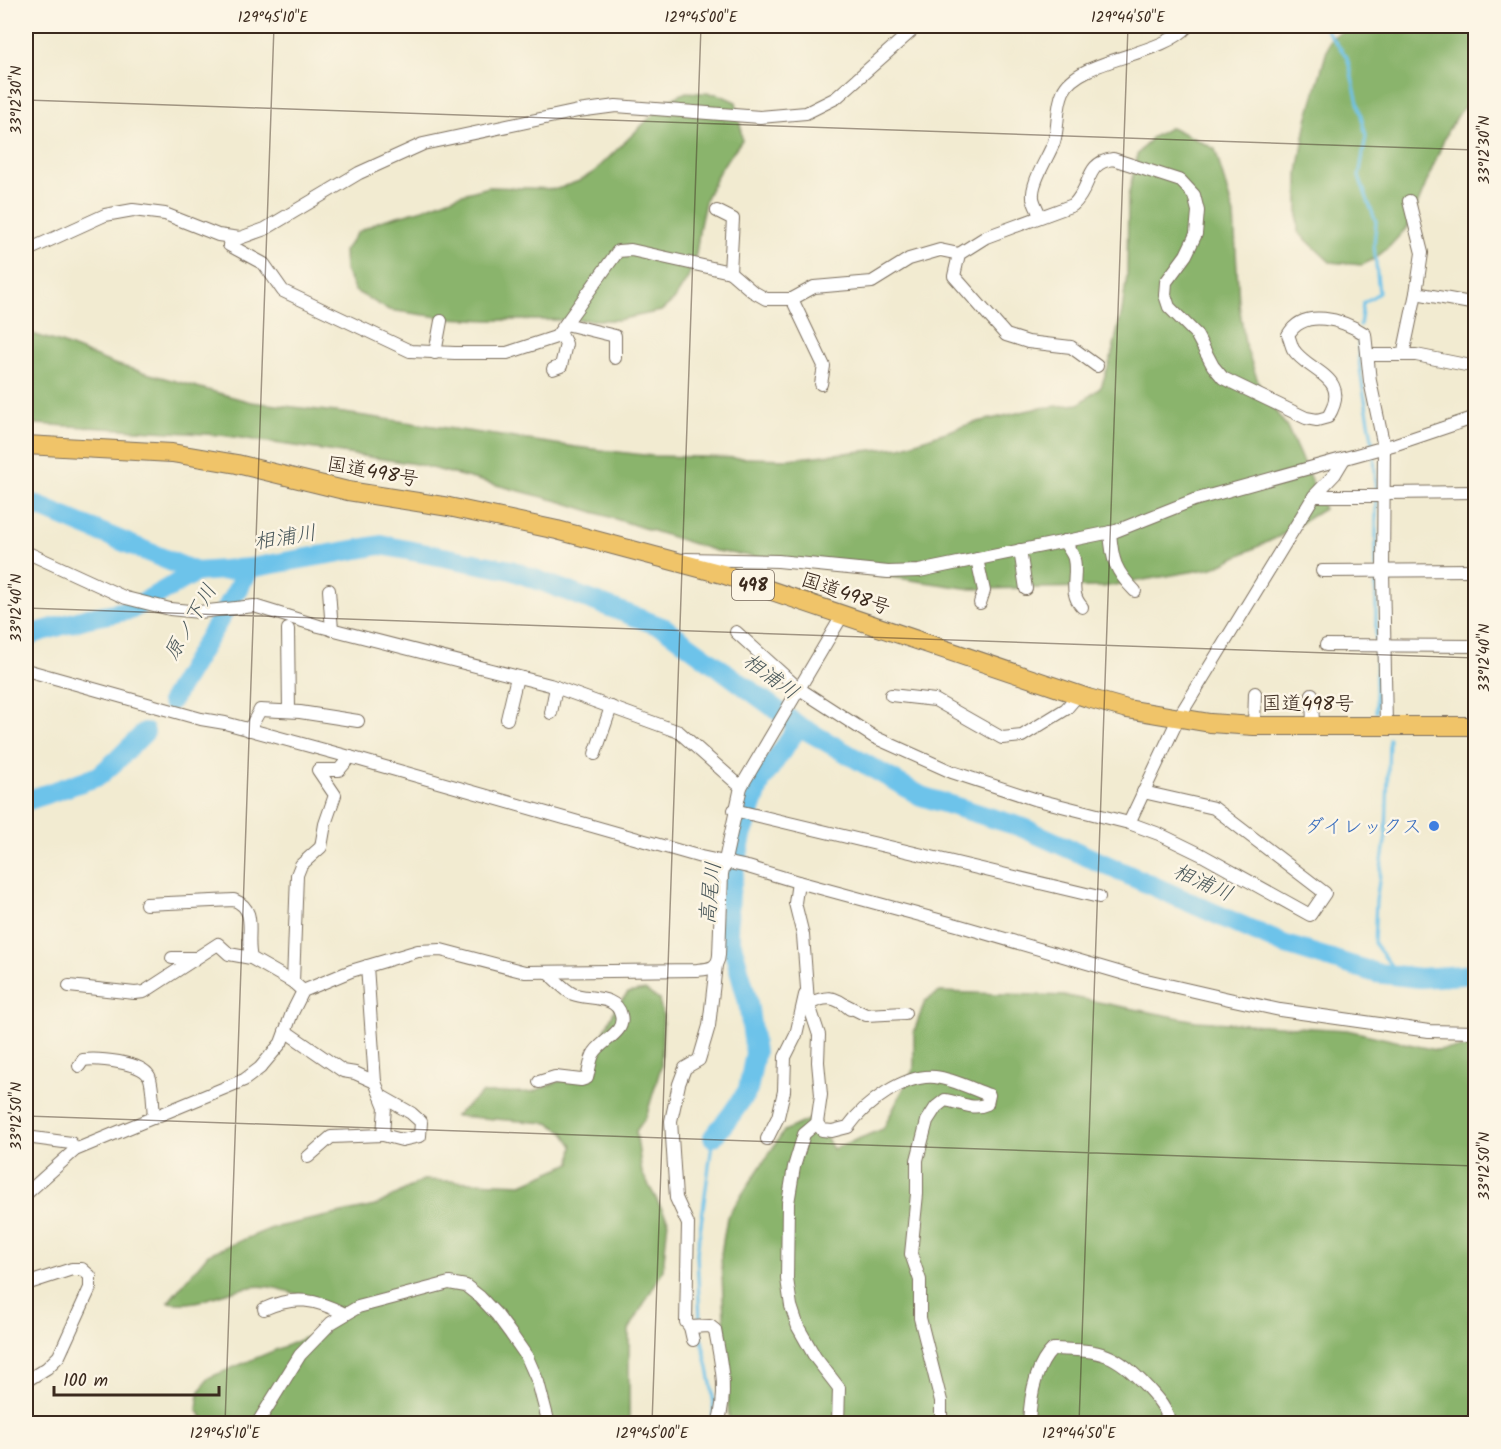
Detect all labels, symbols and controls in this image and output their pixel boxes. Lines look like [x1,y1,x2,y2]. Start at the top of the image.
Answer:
text: 129°45'10"E [238,6,309,30]
text: 129°45'00"E [664,6,739,30]
text: 129°44'50"E [1091,6,1166,30]
text: 33°12'30"N [5,65,29,135]
text: 33°12'30"N [1473,115,1497,185]
street label: 国道498号 [324,449,421,497]
water label: 相浦川 [252,517,319,560]
street label: 国道498号 [796,565,894,625]
road number: 498 [732,570,774,600]
text: 33°12'40"N [5,574,29,642]
water label: 原ノ下川 [156,578,227,667]
text: 33°12'40"N [1473,624,1497,692]
water label: 相浦川 [735,645,805,709]
street label: 国道498号 [1262,689,1354,721]
place label: ダイレックス [1304,812,1422,844]
marker: ダイレックス [1427,819,1441,833]
water label: 相浦川 [1167,855,1238,911]
water label: 高尾川 [692,860,731,926]
text: 33°12'50"N [5,1082,29,1150]
text: 33°12'50"N [1473,1132,1497,1200]
scale bar [54,1359,219,1397]
text: 100 m [63,1367,108,1396]
text: 129°45'10"E [190,1422,261,1446]
text: 129°45'00"E [615,1422,690,1446]
text: 129°44'50"E [1042,1422,1117,1446]

